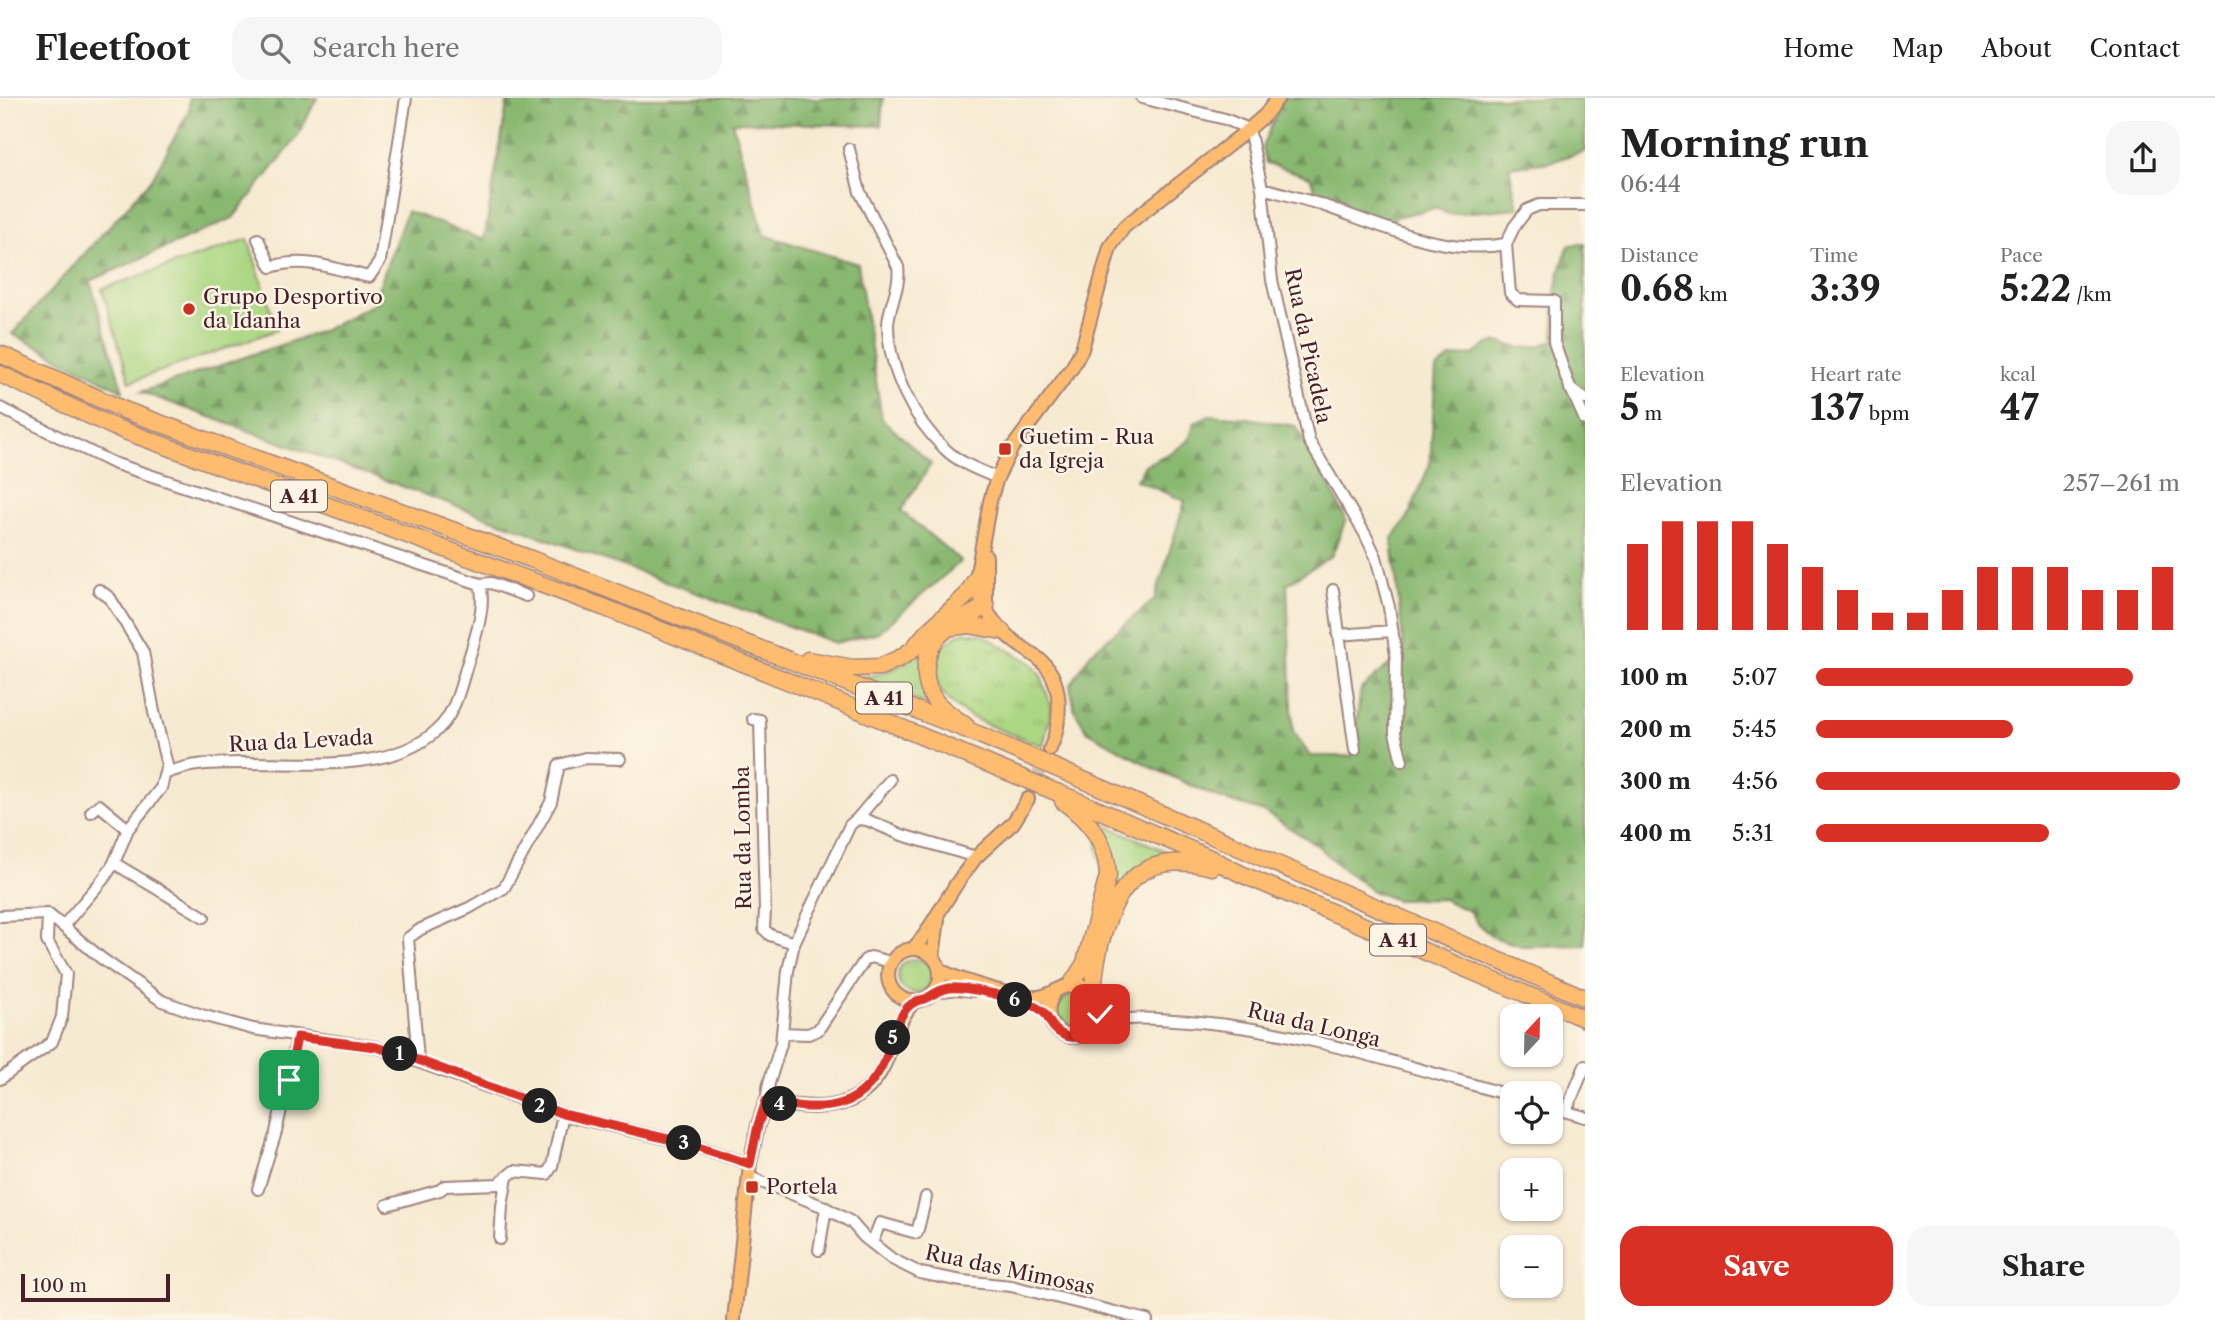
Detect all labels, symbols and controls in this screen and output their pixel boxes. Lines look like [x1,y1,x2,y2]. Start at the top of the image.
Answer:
search box [232,17,722,80]
text: Fleetfoot [35,28,190,69]
icon: search [256,29,294,67]
text: Search here [312,32,460,64]
text: Home [1783,34,1854,63]
text: Map [1892,34,1943,63]
text: About [1981,34,2052,63]
text: Contact [2090,34,2180,63]
text: Morning run [1620,120,1869,167]
button: share [2106,121,2180,195]
text: 06:44 [1620,170,1681,198]
text: Distance [1620,244,1699,267]
text: Time [1810,244,1858,267]
text: Pace [2000,244,2043,267]
street label: Rua da Picadela [1280,266,1337,427]
text: 0.68 [1620,267,1694,310]
text: 3:39 [1810,267,1881,310]
text: 5:22 [2000,267,2071,310]
text: km [1694,283,1728,306]
text: /km [2071,283,2112,306]
place label: Grupo Desportivo da Idanha [203,284,383,333]
marker: Grupo Desportivo da Idanha [181,301,197,317]
text: Elevation [1620,363,1705,386]
text: Heart rate [1810,363,1902,386]
text: kcal [2000,363,2036,386]
text: 5 [1620,386,1639,429]
text: 137 [1810,386,1864,429]
text: 47 [2000,386,2039,429]
text: m [1639,402,1662,425]
text: bpm [1864,402,1910,425]
place label: Guetim - Rua da Igreja [1019,424,1155,473]
marker: Guetim - Rua da Igreja [997,441,1013,457]
text: Elevation [1620,469,1723,497]
text: 257–261 m [2062,469,2180,497]
road number: A 41 [271,480,327,512]
text: 100 m [1620,663,1688,691]
text: 5:07 [1732,663,1777,691]
road number: A 41 [856,682,912,713]
text: 200 m [1620,715,1692,743]
text: 5:45 [1732,715,1777,743]
street label: Rua da Levada [228,724,375,757]
street label: Rua da Lomba [729,765,756,910]
text: 300 m [1620,767,1691,795]
text: 4:56 [1732,767,1778,795]
text: 400 m [1620,819,1692,847]
text: 5:31 [1732,819,1773,847]
road number: A 41 [1370,925,1426,956]
pin: 6 [998,982,1032,1018]
pin [1070,984,1130,1044]
text: 6 [1009,988,1020,1011]
icon: check [1081,995,1119,1033]
street label: Rua da Longa [1245,997,1384,1052]
north arrow [1500,1004,1563,1068]
map controls [1500,1004,1563,1298]
pin: 5 [876,1020,910,1056]
text: 5 [887,1026,898,1049]
pin: 1 [382,1037,418,1072]
text: 1 [395,1042,404,1065]
pin [259,1050,319,1110]
icon: arrive [270,1061,308,1099]
button: locate [1500,1081,1563,1144]
pin: 4 [762,1086,798,1122]
pin: 2 [522,1088,558,1124]
text: 4 [774,1092,785,1115]
text: 2 [534,1094,545,1117]
pin: 3 [666,1126,702,1160]
text: 3 [678,1131,689,1154]
button: + [1500,1158,1563,1221]
place label: Portela [766,1174,838,1199]
marker: Portela [744,1179,760,1195]
button: Save [1620,1226,1893,1306]
button: Share [1907,1226,2180,1306]
button: − [1500,1235,1563,1298]
street label: Rua das Mimosas [923,1239,1097,1300]
scale bar [21,1271,170,1303]
text: 100 m [32,1274,87,1297]

